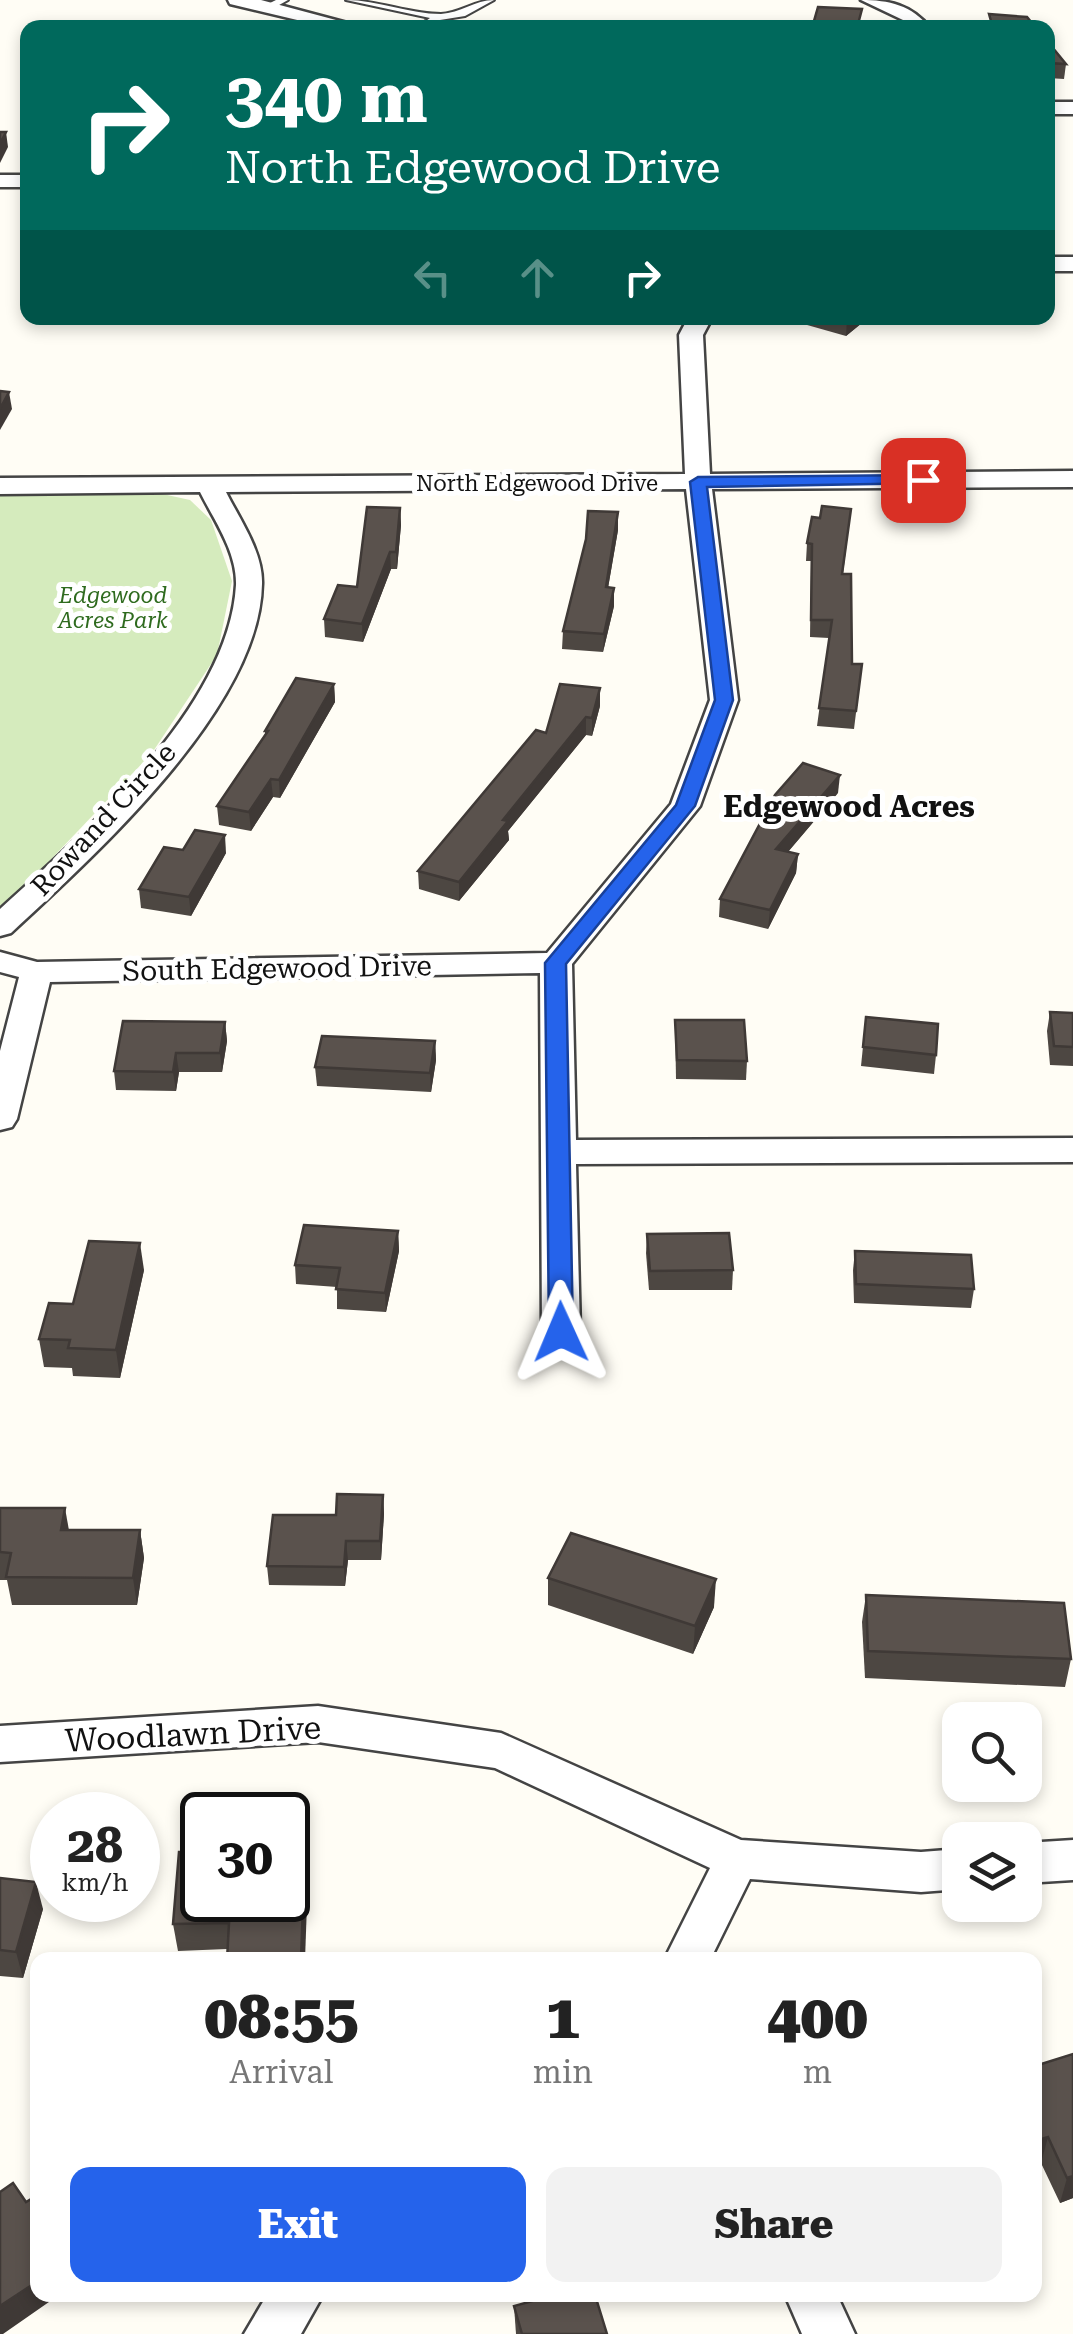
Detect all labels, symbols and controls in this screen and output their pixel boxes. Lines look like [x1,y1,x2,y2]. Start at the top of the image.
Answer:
text: 340 m [225,57,428,139]
icon: right [60,60,190,190]
text: North Edgewood Drive [225,141,721,194]
icon: left [405,250,460,305]
icon: ahead [510,250,565,305]
icon: right [615,250,670,305]
pin [881,438,966,523]
icon: arrive [896,453,951,508]
street label: North Edgewood Drive [416,471,658,496]
park label: Edgewood Acres Park [56,583,168,633]
street label: Rowand Circle [24,736,183,903]
district label: Edgewood Acres [723,789,975,824]
street label: South Edgewood Drive [122,949,432,988]
position arrow [509,1280,613,1384]
map controls [942,1702,1042,1922]
button: search [942,1702,1042,1802]
street label: Woodlawn Drive [64,1708,322,1760]
speed limit sign: 30 [180,1792,310,1922]
text: 28 [67,1816,123,1874]
button: layers [942,1822,1042,1922]
text: km/h [62,1868,128,1897]
text: 08:55 [204,1982,359,2053]
text: 1 [546,1982,580,2053]
text: 400 [767,1982,868,2053]
text: Arrival [229,2053,333,2091]
text: min [533,2053,593,2091]
text: m [803,2053,832,2091]
button: Exit [70,2167,526,2282]
button: Share [546,2167,1002,2282]

